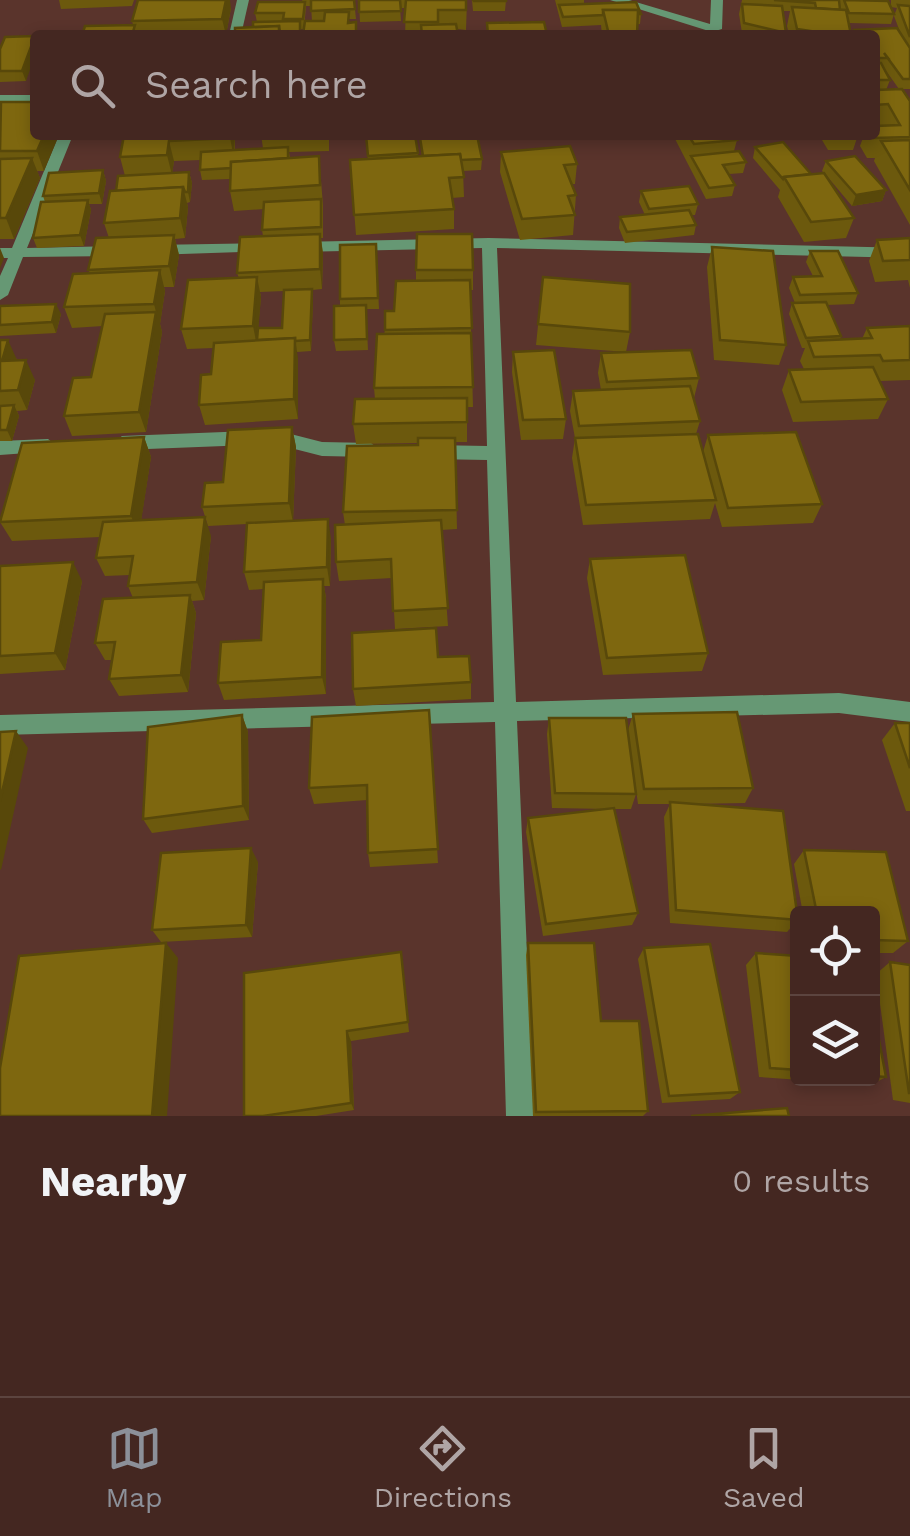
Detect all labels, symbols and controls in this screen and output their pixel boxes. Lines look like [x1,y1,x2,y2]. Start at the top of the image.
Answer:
search box [30,30,880,140]
icon: search [65,58,120,113]
text: Search here [145,63,368,107]
map controls [790,906,880,1086]
button: locate [790,906,880,996]
button: layers [790,996,880,1086]
text: Nearby [40,1157,187,1206]
text: 0 results [732,1162,870,1200]
tab: Map [106,1421,163,1514]
tab: Directions [374,1421,512,1514]
tab: Saved [723,1421,804,1514]

